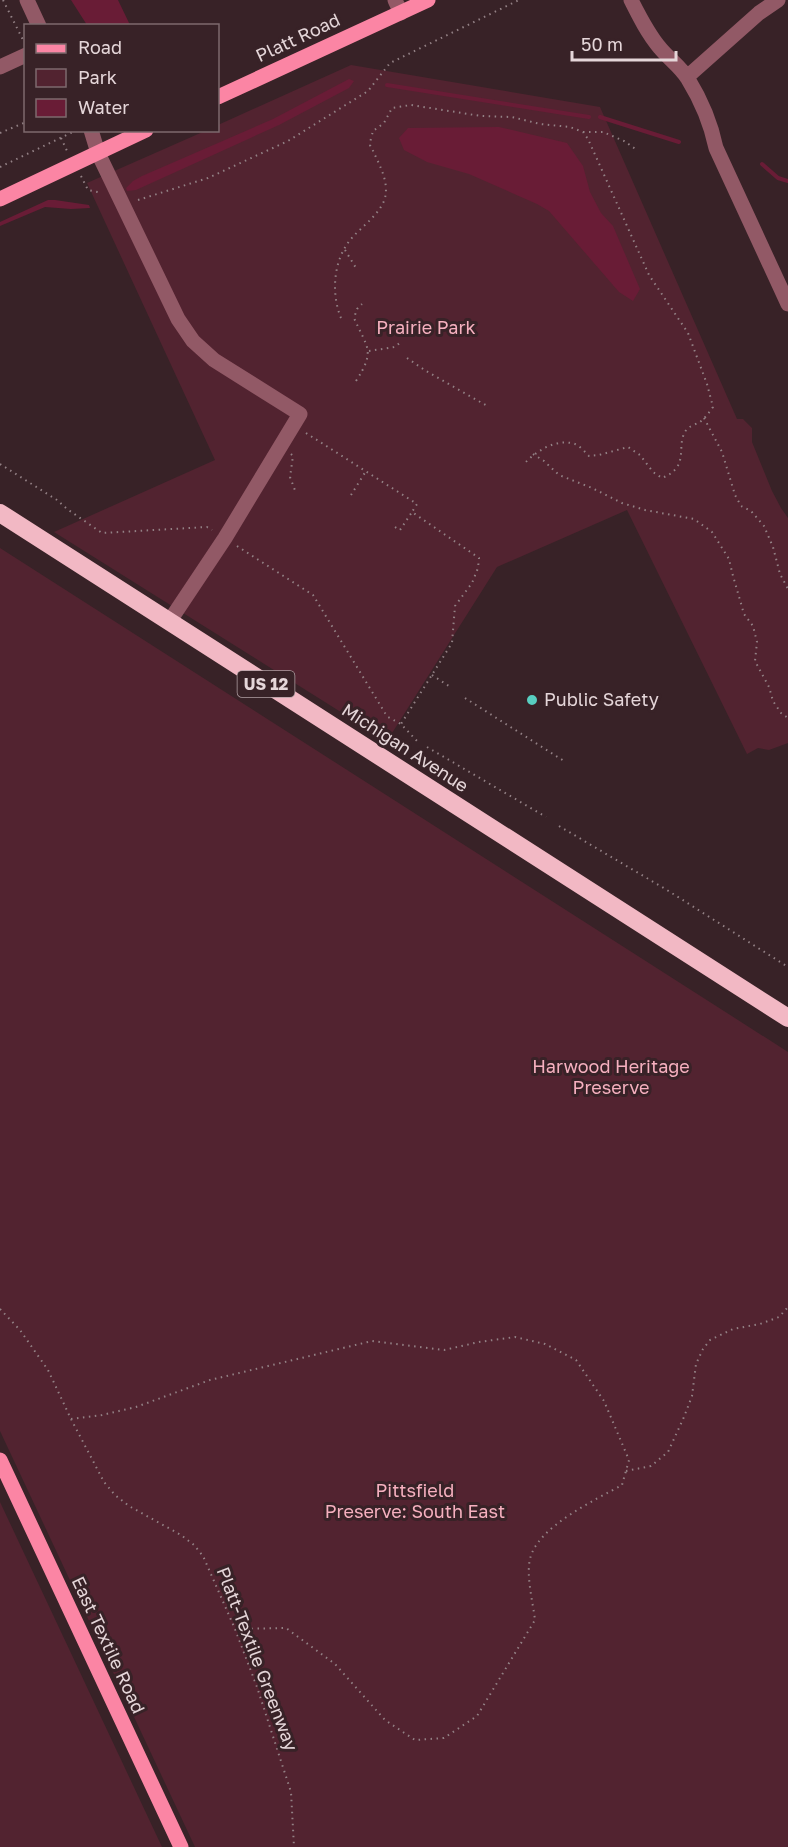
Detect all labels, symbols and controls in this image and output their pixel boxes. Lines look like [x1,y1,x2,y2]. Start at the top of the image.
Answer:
street label: Platt Road [252,8,343,66]
legend [24,24,219,132]
scale bar [572,24,676,62]
text: 50 m [581,33,623,55]
text: Road [78,36,122,58]
text: Park [78,66,117,88]
text: Water [78,96,129,118]
park label: Prairie Park [376,316,476,338]
road number: US 12 [238,671,294,697]
place label: Public Safety [544,688,659,710]
marker: Public Safety [525,693,539,707]
street label: Michigan Avenue [338,698,473,796]
park label: Harwood Heritage Preserve [532,1055,690,1098]
park label: Pittsfield Preserve: South East [325,1479,505,1522]
street label: Platt-Textile Greenway [213,1563,303,1754]
street label: East Textile Road [68,1573,150,1717]

